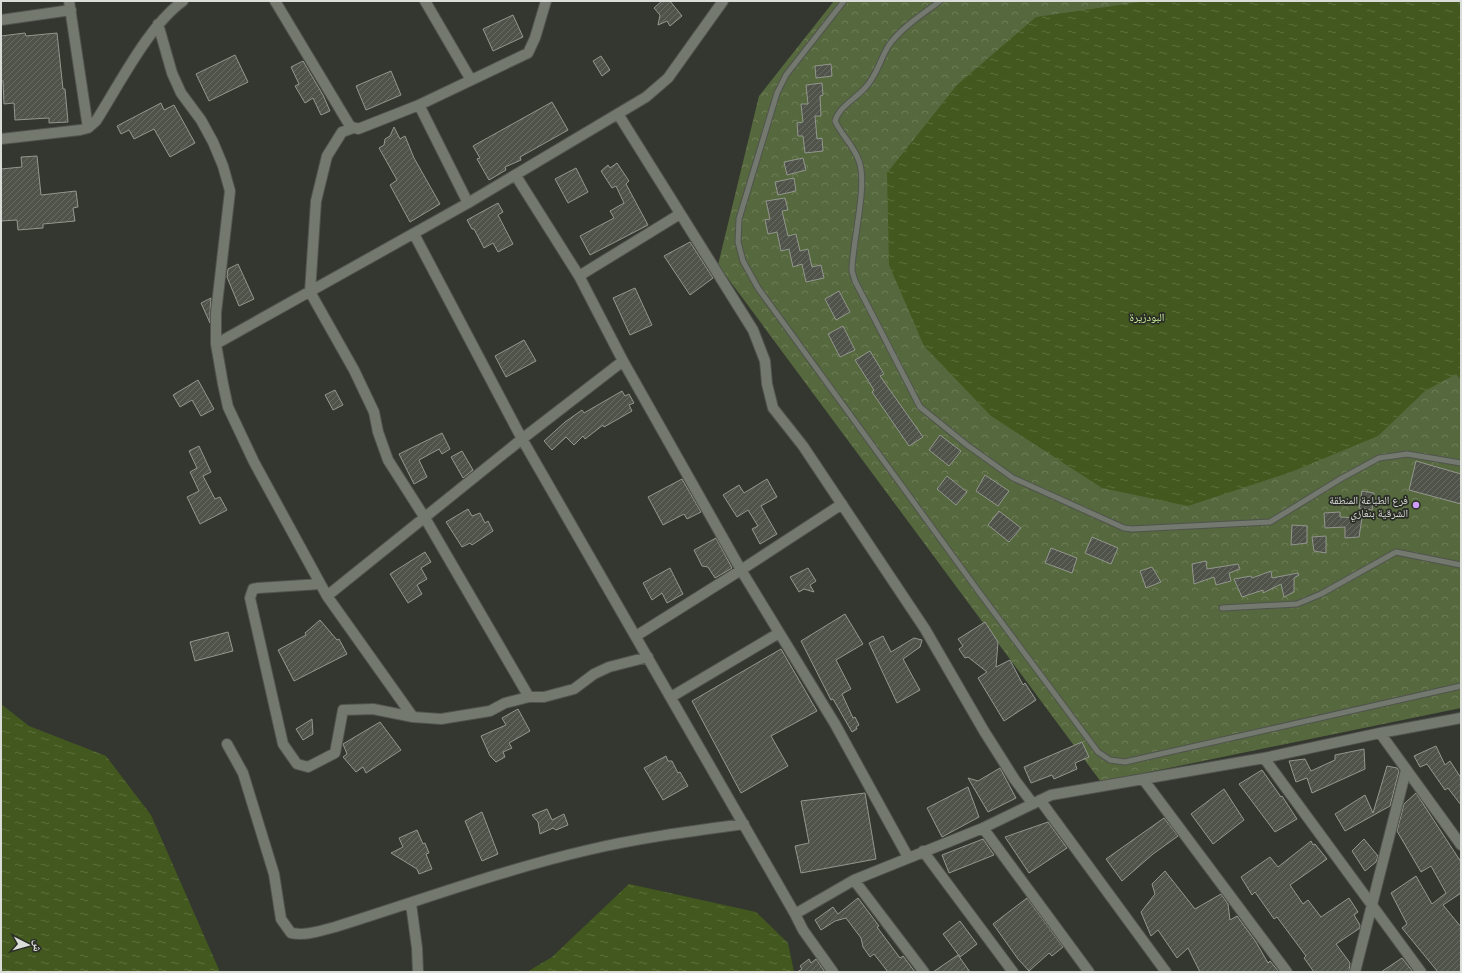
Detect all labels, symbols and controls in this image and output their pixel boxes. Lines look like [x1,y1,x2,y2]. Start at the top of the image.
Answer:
park label: البودزيرة [1130,309,1164,324]
place label: فرع الطباعة المنطقة الشرقية بنغازي [1329,492,1408,521]
marker: فرع الطباعة المنطقة الشرقية بنغازي [1411,500,1421,510]
north arrow [8,925,48,965]
text: ش [29,939,47,953]

